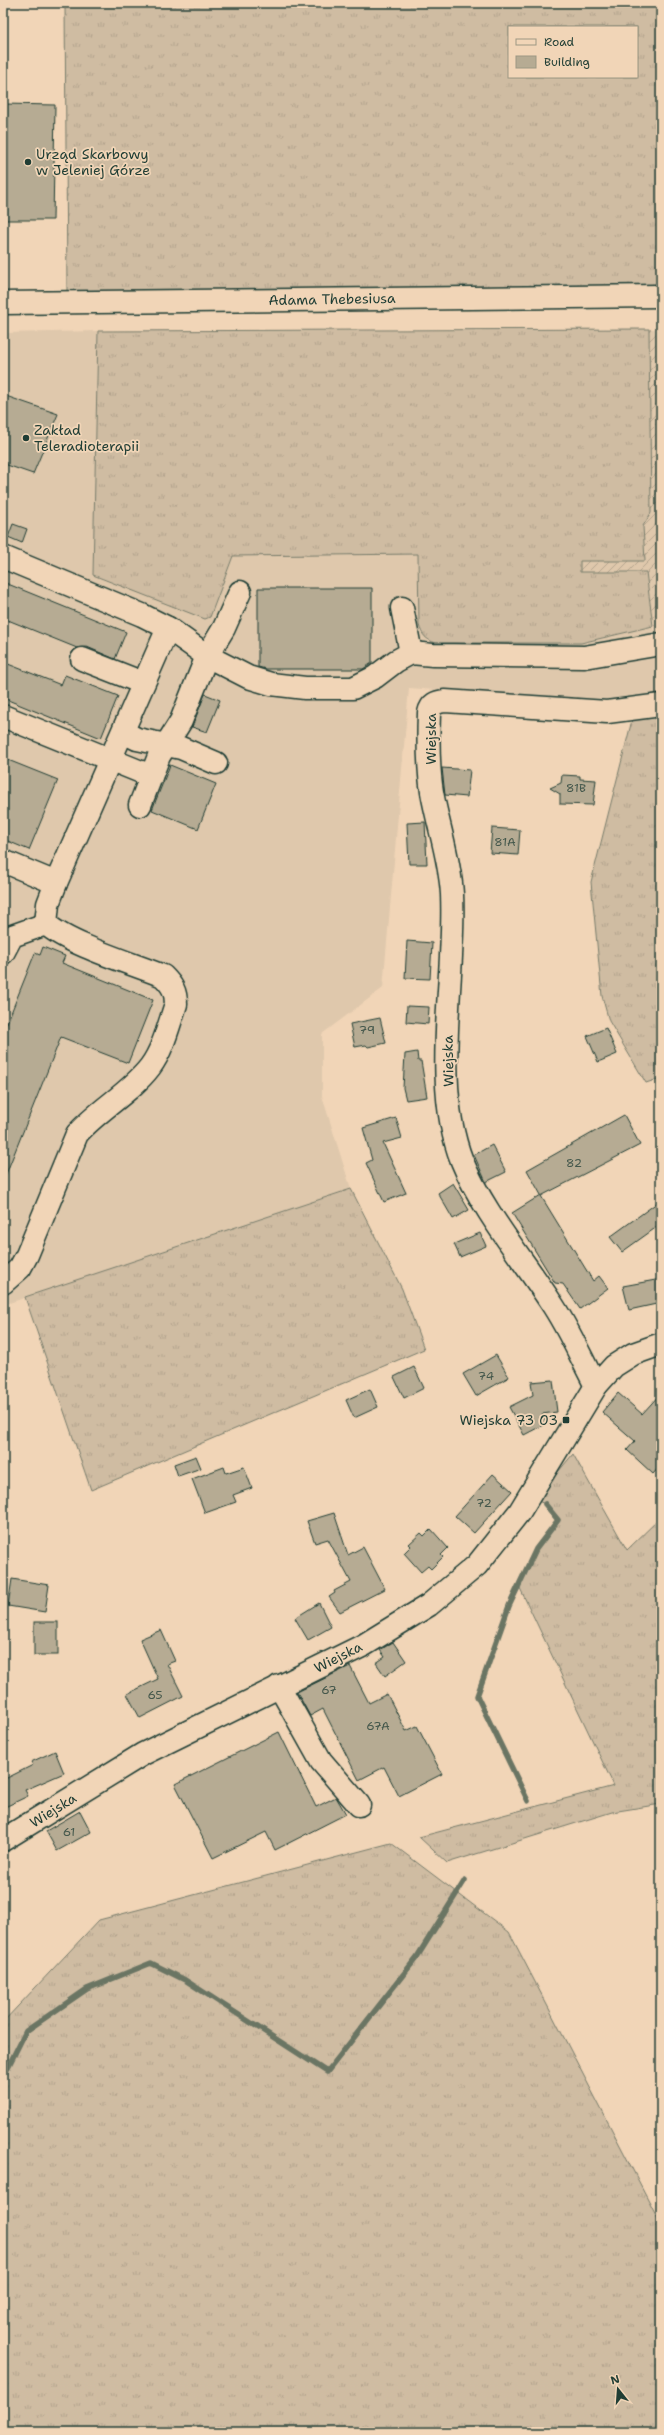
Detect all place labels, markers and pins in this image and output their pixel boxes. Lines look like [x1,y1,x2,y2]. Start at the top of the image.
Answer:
place label: Urząd Skarbowy w Jeleniej Górze [36,145,150,179]
marker: Urząd Skarbowy w Jeleniej Górze [23,157,33,167]
place label: Zakład Teleradioterapii [34,421,139,455]
marker: Zakład Teleradioterapii [21,433,31,443]
place label: Wiejska 73 03 [459,1411,558,1429]
marker: Wiejska 73 03 [561,1415,571,1425]

